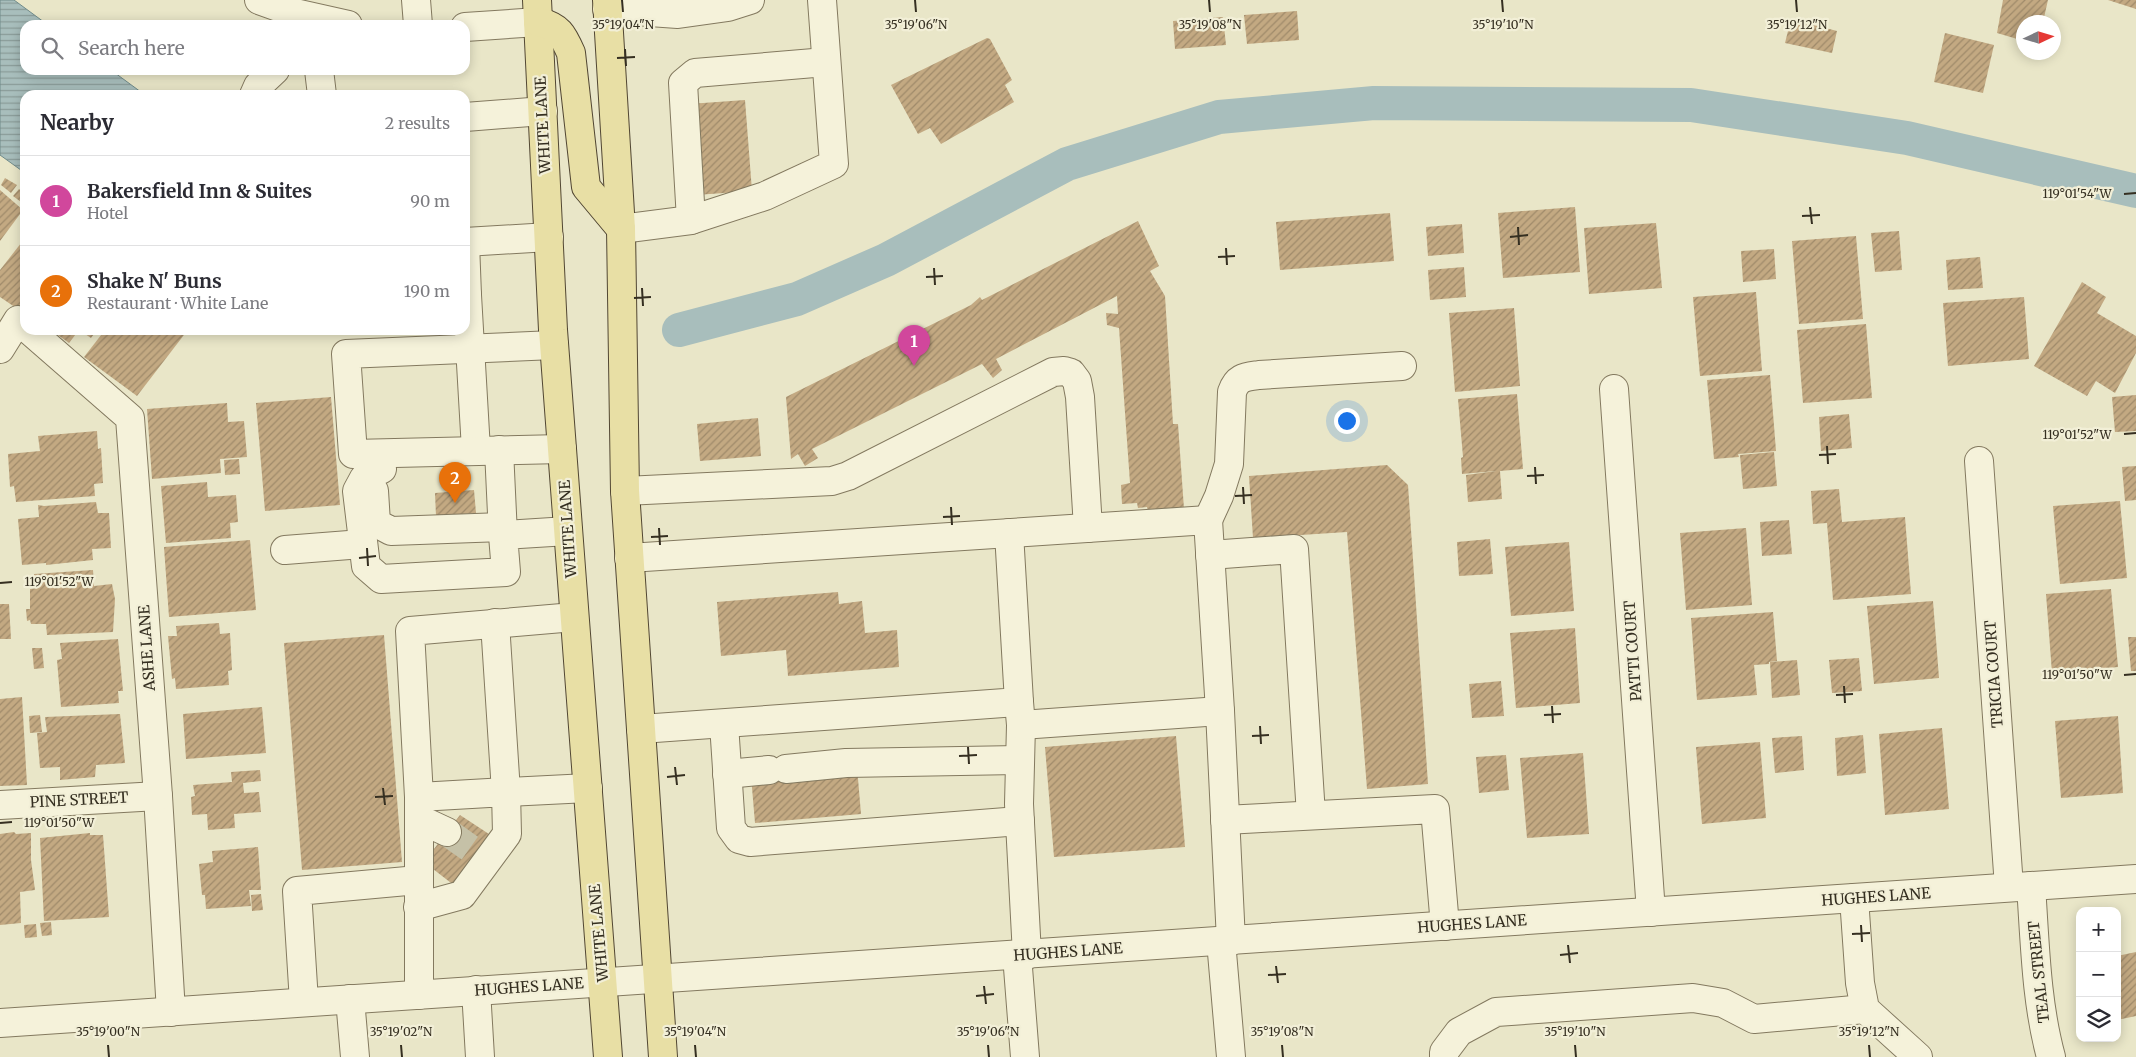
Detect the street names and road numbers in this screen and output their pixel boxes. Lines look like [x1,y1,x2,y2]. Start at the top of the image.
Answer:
street label: WHITE LANE [530,75,555,175]
street label: WHITE LANE [555,479,580,579]
street label: PATTI COURT [1619,599,1646,702]
street label: ASHE LANE [134,604,159,693]
street label: TRICIA COURT [1980,619,2007,728]
street label: PINE STREET [29,787,129,812]
street label: WHITE LANE [585,883,612,984]
street label: HUGHES LANE [1821,883,1932,910]
street label: HUGHES LANE [1417,910,1528,937]
street label: TEAL STREET [2024,919,2053,1024]
street label: HUGHES LANE [1013,938,1124,965]
street label: HUGHES LANE [474,973,585,1000]

